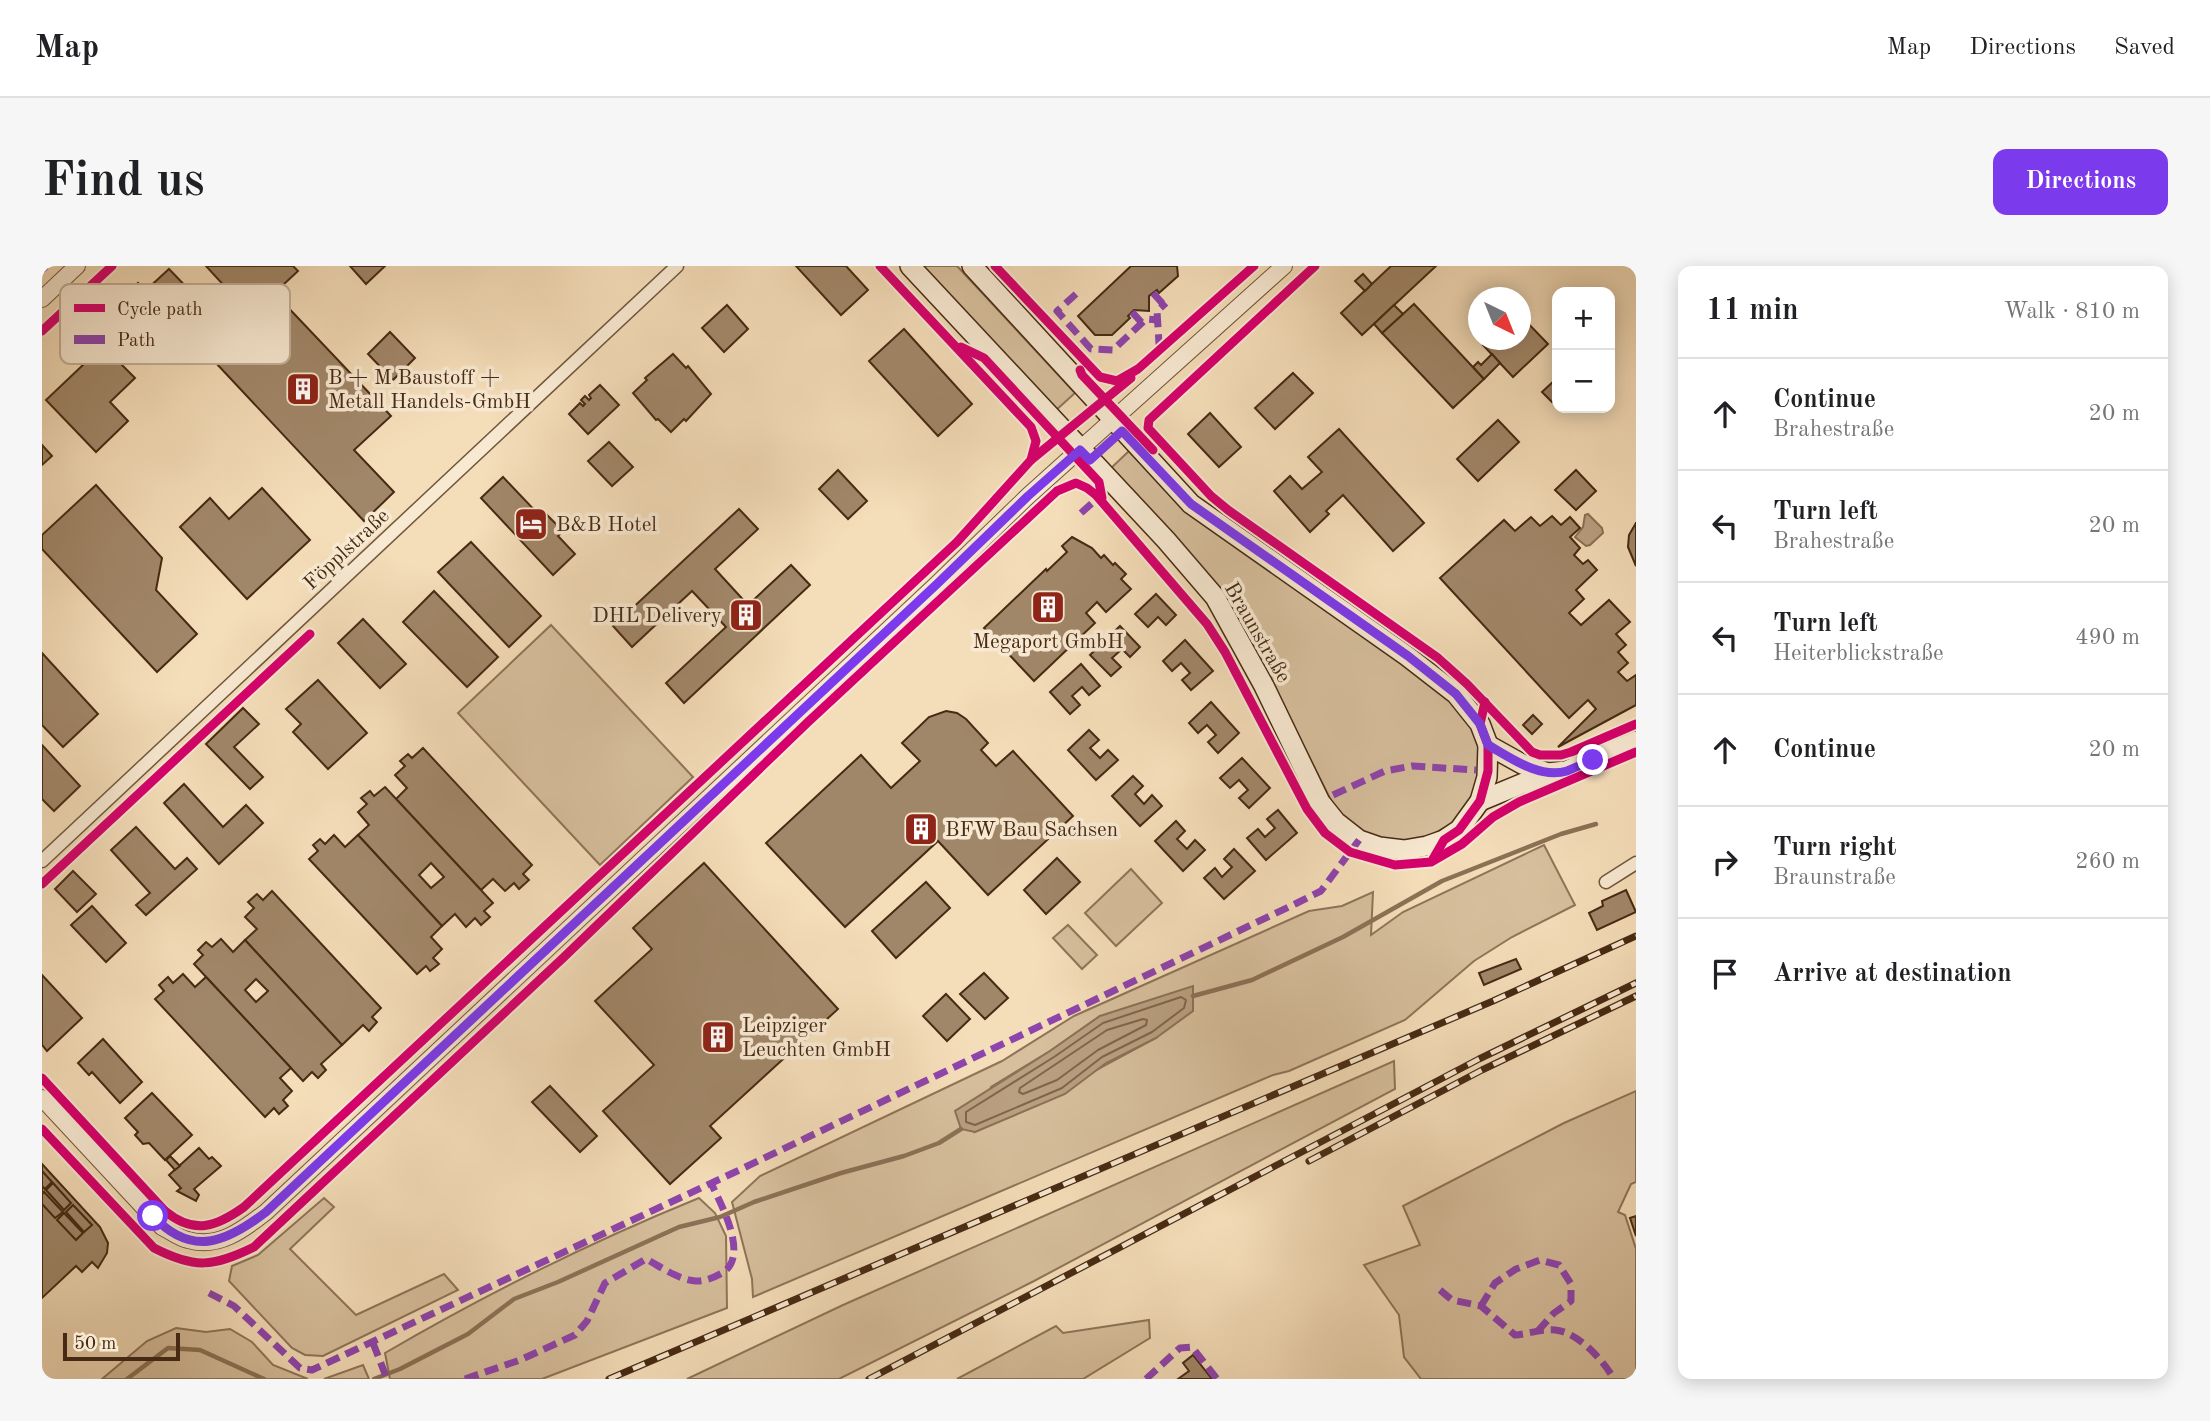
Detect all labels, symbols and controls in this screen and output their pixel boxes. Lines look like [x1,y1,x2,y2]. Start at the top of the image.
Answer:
text: Map [35,32,99,65]
text: Map [1887,36,1931,60]
text: Directions [1969,36,2076,60]
text: Saved [2114,36,2175,60]
button: Directions [1993,149,2168,215]
text: Find us [42,158,205,207]
legend [60,284,290,364]
north arrow [1468,287,1531,350]
map controls [1552,287,1615,413]
button: + [1552,287,1615,350]
text: 11 min [1706,296,1799,326]
text: Walk · 810 m [2004,300,2140,323]
text: Cycle path [117,301,203,320]
text: Path [117,332,155,351]
button: − [1552,350,1615,413]
place label: B + M Baustoff + Metall Handels-GmbH [328,368,531,413]
building icon: B + M Baustoff + Metall Handels-GmbH [284,370,322,408]
text: Continue [1773,387,1876,413]
icon: ahead [1706,395,1744,433]
text: 20 m [2089,402,2140,425]
text: Brahestraße [1773,418,1894,441]
text: Turn left [1773,499,1878,525]
hotel icon: B&B Hotel [512,505,550,543]
street label: Föpplstraße [300,506,394,595]
icon: left [1706,507,1744,545]
text: 20 m [2089,514,2140,537]
place label: B&B Hotel [556,515,657,536]
text: Brahestraße [1773,530,1894,553]
street label: Braunstraße [1220,579,1294,687]
building icon: Megaport GmbH [1029,588,1067,626]
building icon: DHL Delivery [727,596,765,634]
place label: DHL Delivery [592,606,722,627]
text: Turn left [1773,611,1878,637]
icon: left [1706,619,1744,657]
text: 490 m [2075,626,2140,649]
place label: Megaport GmbH [972,632,1124,653]
text: Heiterblickstraße [1773,642,1944,665]
icon: ahead [1706,731,1744,769]
text: Continue [1773,737,1876,763]
text: 20 m [2089,738,2140,761]
route end [1577,744,1608,775]
building icon: BFW Bau Sachsen [902,810,940,848]
place label: BFW Bau Sachsen [945,820,1118,841]
text: Turn right [1773,835,1896,861]
icon: right [1706,843,1744,881]
text: 260 m [2075,850,2140,873]
text: Braunstraße [1773,866,1896,889]
icon: arrive [1706,955,1744,993]
text: Arrive at destination [1773,961,2012,987]
place label: Leipziger Leuchten GmbH [742,1016,891,1061]
building icon: Leipziger Leuchten GmbH [699,1018,737,1056]
route start [137,1200,168,1231]
scale bar [63,1330,180,1362]
text: 50 m [74,1335,116,1354]

